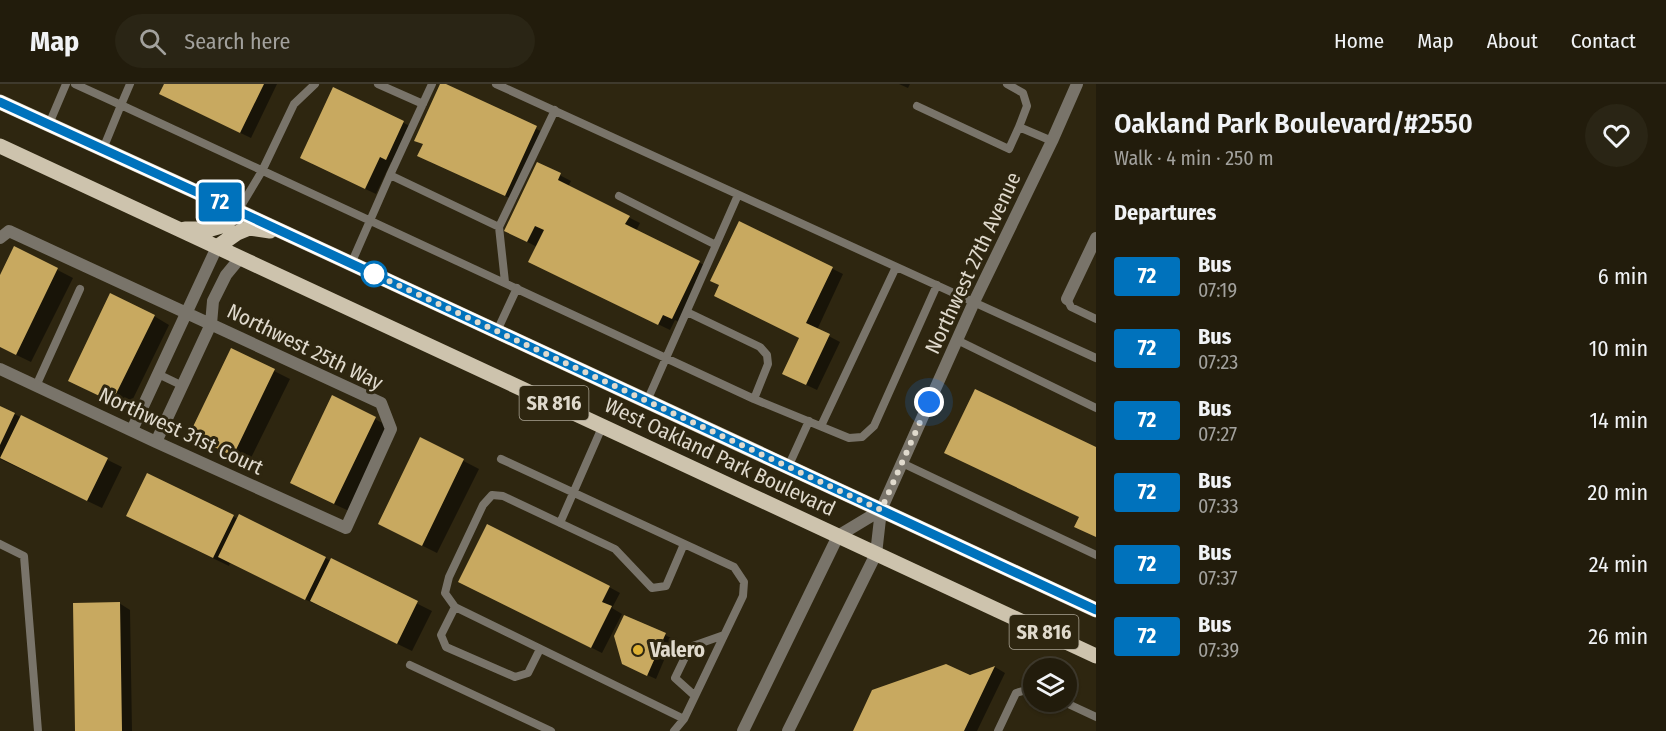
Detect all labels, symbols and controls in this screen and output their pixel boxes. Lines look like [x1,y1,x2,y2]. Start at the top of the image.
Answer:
search box [115,14,535,68]
text: Map [30,25,79,58]
icon: search [136,25,169,58]
text: Search here [184,28,290,55]
text: Home [1334,28,1384,54]
text: Map [1417,28,1454,54]
text: About [1487,28,1538,54]
text: Contact [1571,28,1636,54]
button: heart [1585,104,1648,167]
text: Oakland Park Boulevard/#2550 [1114,107,1473,140]
text: Walk · 4 min · 250 m [1114,146,1274,170]
street label: Northwest 27th Avenue [919,168,1027,358]
line badge: 72 [193,182,247,222]
text: 72 [211,189,229,215]
text: Departures [1114,199,1216,226]
text: Bus [1198,251,1231,278]
unlabelled marker [361,261,387,287]
text: 72 [1138,263,1156,289]
text: 6 min [1598,263,1648,290]
text: 07:19 [1198,278,1237,302]
street label: Northwest 25th Way [223,298,388,396]
text: Bus [1198,323,1231,350]
text: 72 [1138,335,1156,361]
text: 10 min [1589,335,1648,362]
text: 07:23 [1198,350,1238,374]
street label: Northwest 31st Court [95,382,267,481]
road number: SR 816 [520,386,588,420]
your location [914,387,944,417]
street label: West Oakland Park Boulevard [601,392,839,522]
text: Bus [1198,395,1231,422]
text: 72 [1138,407,1156,433]
text: 14 min [1590,407,1648,434]
text: 07:27 [1198,422,1237,446]
text: Bus [1198,467,1231,494]
text: 72 [1138,479,1156,505]
text: 20 min [1588,479,1648,506]
text: 07:33 [1198,494,1239,518]
text: Bus [1198,539,1231,566]
text: 72 [1138,551,1156,577]
text: 24 min [1589,551,1648,578]
text: 07:37 [1198,566,1238,590]
text: Bus [1198,611,1231,638]
road number: SR 816 [1010,615,1078,649]
text: 72 [1138,623,1156,649]
text: 26 min [1588,623,1648,650]
place label: Valero [649,637,705,663]
text: 07:39 [1198,638,1239,662]
marker: Valero [631,643,645,657]
map controls [1023,658,1077,712]
button: layers [1023,658,1077,712]

